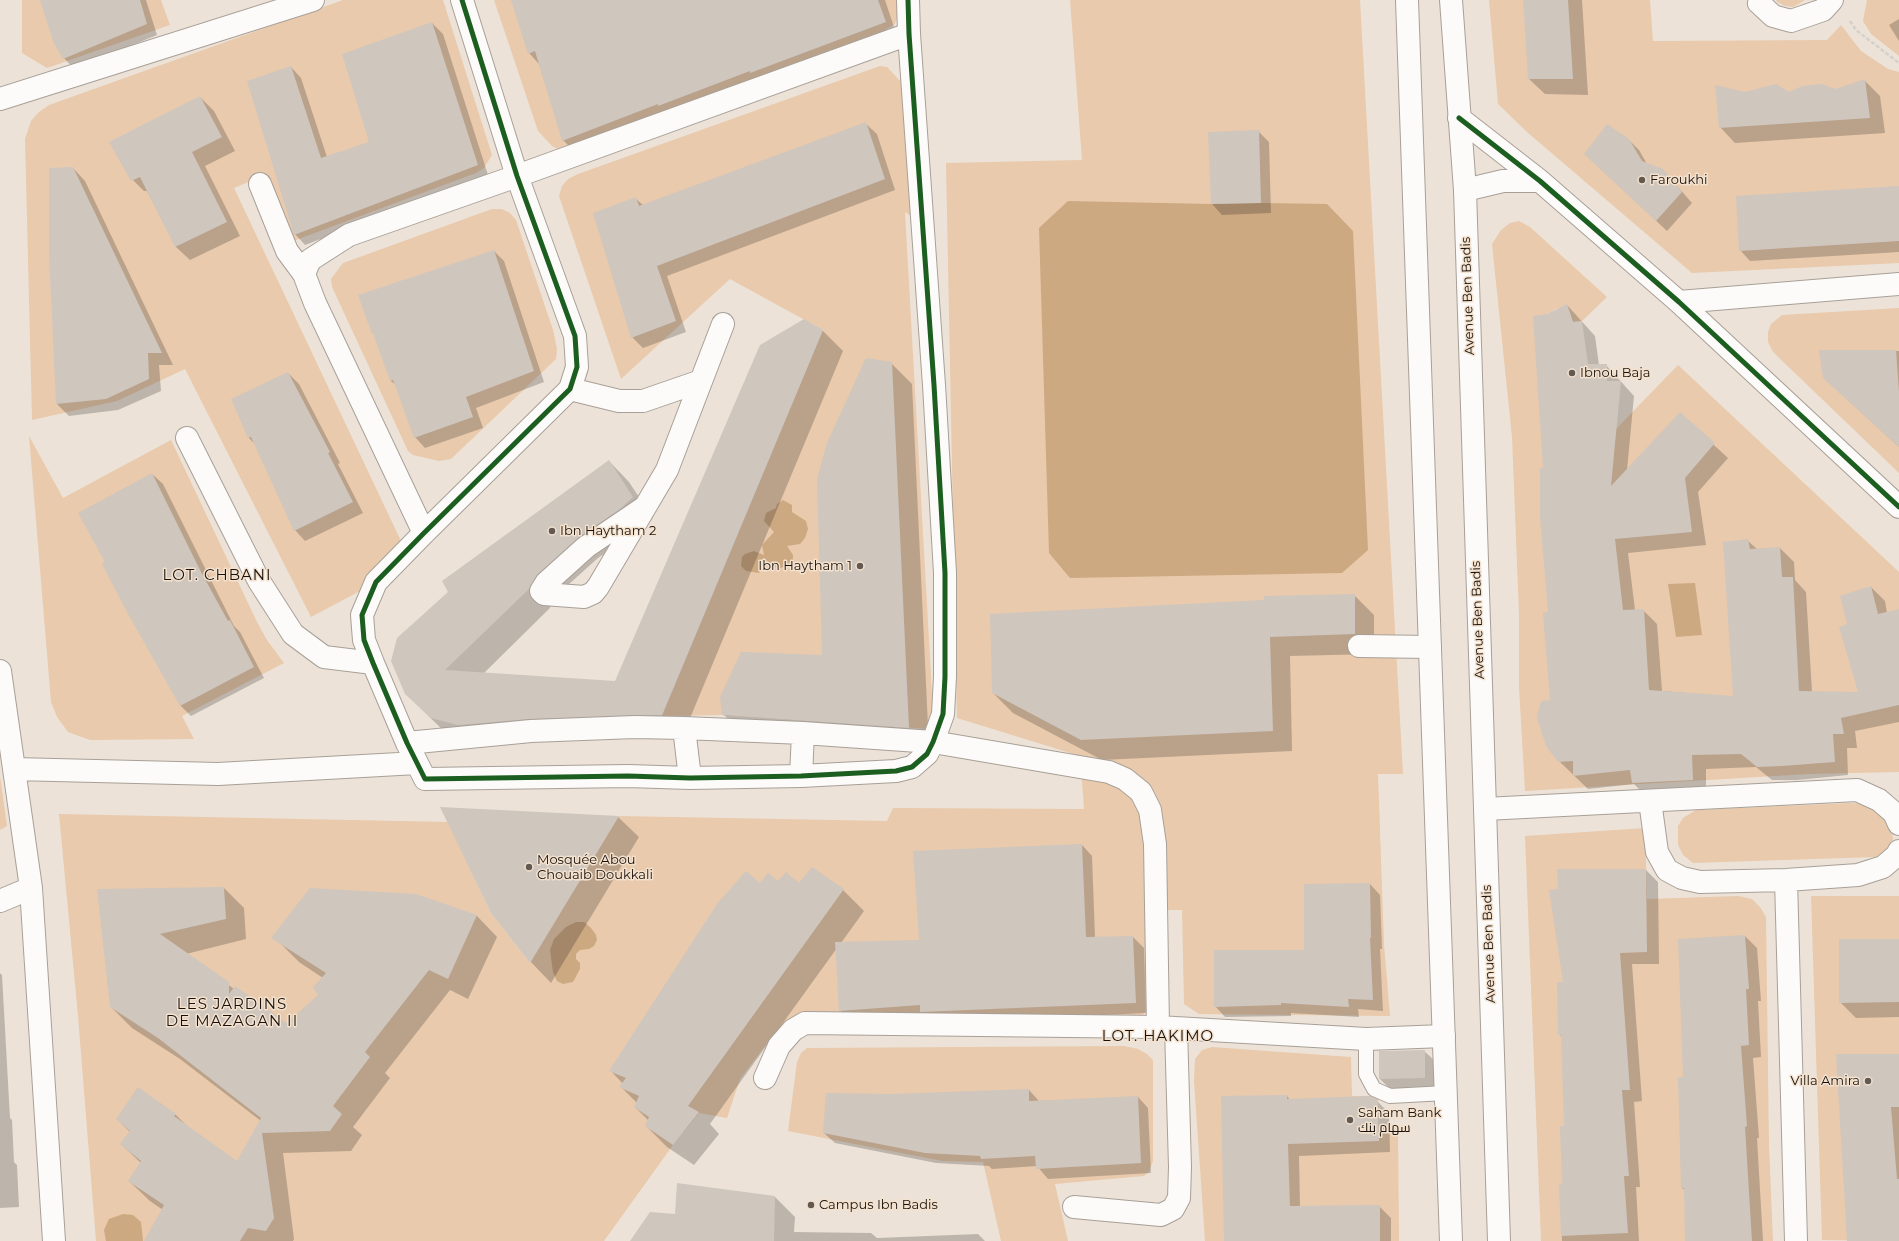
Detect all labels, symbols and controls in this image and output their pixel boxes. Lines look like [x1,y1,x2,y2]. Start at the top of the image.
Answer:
place label: Faroukhi [1650,172,1708,188]
marker: Faroukhi [1637,175,1647,185]
street label: Avenue Ben Badis [1458,237,1478,355]
place label: Ibnou Baja [1580,365,1651,381]
marker: Ibnou Baja [1567,368,1577,378]
place label: Ibn Haytham 2 [560,523,656,539]
marker: Ibn Haytham 2 [547,526,557,536]
place label: Ibn Haytham 1 [758,558,852,574]
marker: Ibn Haytham 1 [855,561,865,571]
street label: Avenue Ben Badis [1468,561,1488,679]
district label: LOT. CHBANI [163,567,271,585]
place label: Mosquée Abou Chouaib Doukkali [537,852,653,883]
marker: Mosquée Abou Chouaib Doukkali [524,862,534,872]
street label: Avenue Ben Badis [1479,885,1499,1003]
district label: LES JARDINS DE MAZAGAN II [166,996,298,1031]
district label: LOT. HAKIMO [1102,1028,1214,1046]
place label: Villa Amira [1791,1073,1860,1089]
marker: Villa Amira [1863,1076,1873,1086]
place label: Saham Bank سهام بنك [1358,1105,1441,1136]
marker: Saham Bank سهام بنك [1345,1115,1355,1125]
place label: Campus Ibn Badis [819,1197,938,1213]
marker: Campus Ibn Badis [806,1200,816,1210]

